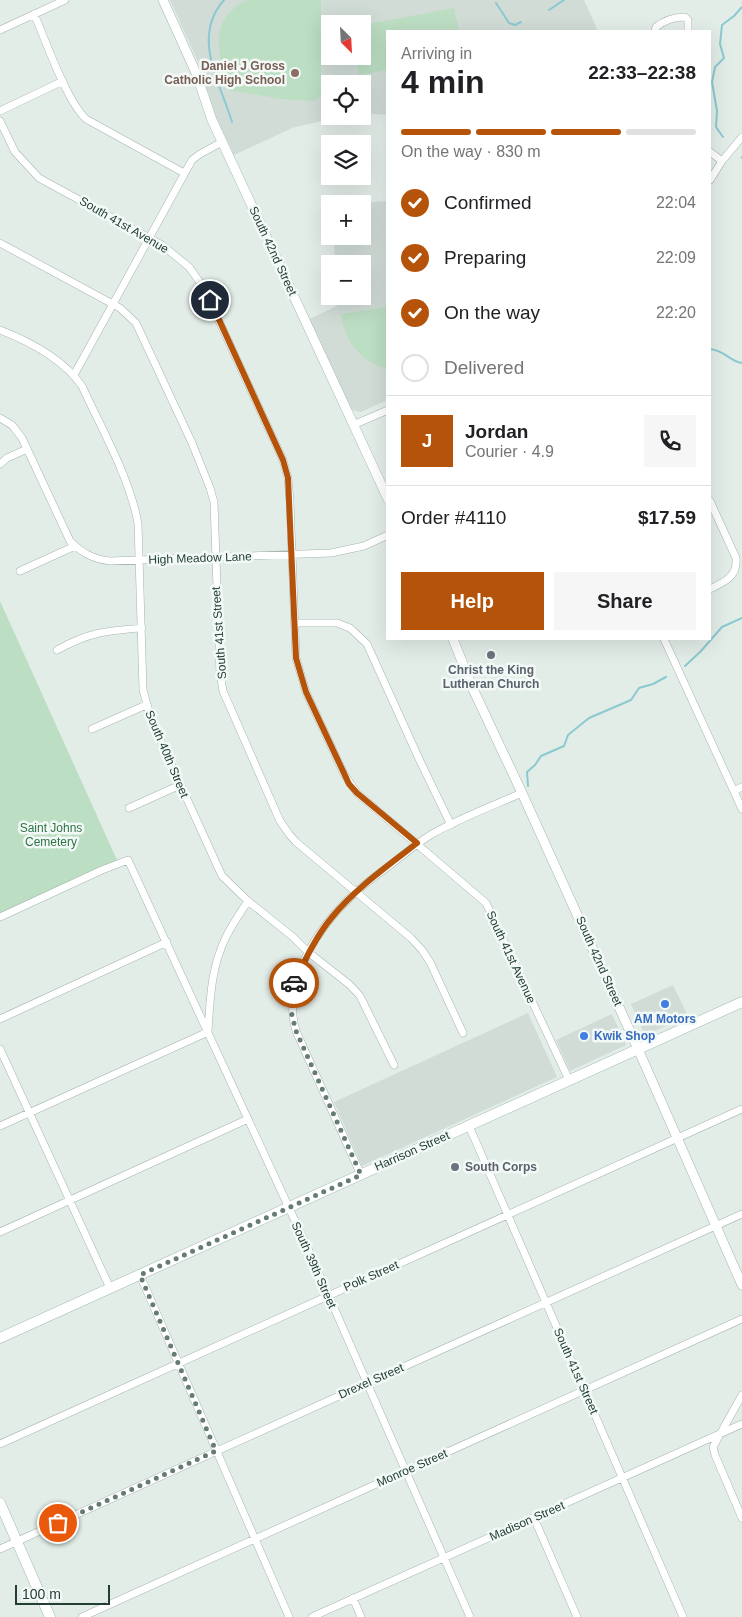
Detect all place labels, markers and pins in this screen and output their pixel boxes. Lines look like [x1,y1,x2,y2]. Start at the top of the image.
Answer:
place label: Daniel J Gross Catholic High School [164,59,285,87]
marker: Daniel J Gross Catholic High School [289,67,301,79]
pin [189,279,231,321]
marker: Christ the King Lutheran Church [485,649,497,661]
place label: Christ the King Lutheran Church [443,663,539,691]
marker: AM Motors [659,998,671,1010]
place label: AM Motors [634,1012,696,1026]
place label: Kwik Shop [594,1029,655,1043]
marker: Kwik Shop [578,1030,590,1042]
place label: South Corps [465,1160,537,1174]
marker: South Corps [449,1161,461,1173]
pin [37,1502,79,1544]

